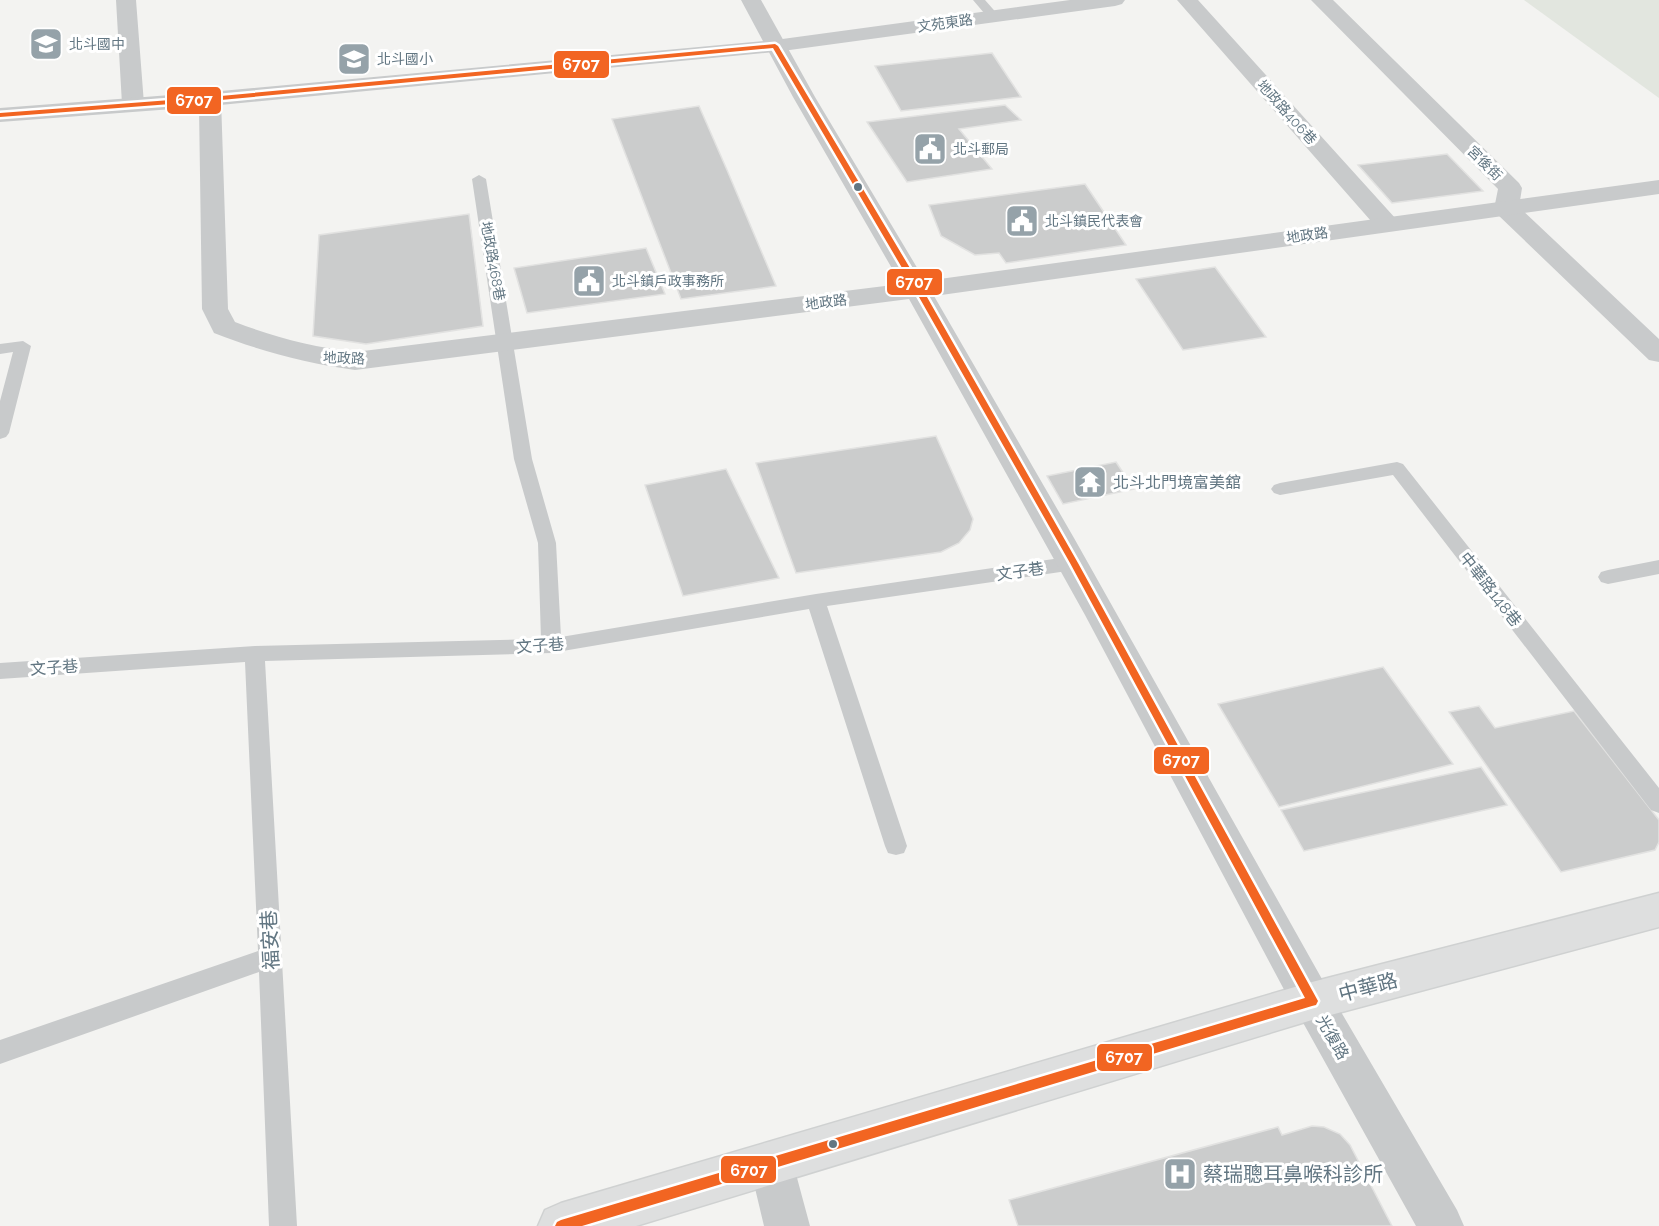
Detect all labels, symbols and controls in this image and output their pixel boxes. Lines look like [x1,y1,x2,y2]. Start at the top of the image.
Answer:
street label: 文苑東路 [916,11,974,35]
school or university icon: 北斗國中 [28,26,64,62]
place label: 北斗國中 [69,36,125,52]
school or university icon: 北斗國小 [336,41,372,77]
line badge: 6707 [553,50,610,79]
place label: 北斗國小 [377,51,433,67]
text: 6707 [562,55,600,74]
street label: 地政路406巷 [1254,77,1320,147]
line badge: 6707 [166,86,222,115]
text: 6707 [175,91,213,110]
public building icon: 北斗郵局 [912,131,948,167]
place label: 北斗郵局 [953,141,1009,157]
street label: 宮後街 [1464,142,1506,184]
unlabelled marker [852,181,864,193]
public building icon: 北斗鎮民代表會 [1004,203,1040,239]
place label: 北斗鎮民代表會 [1045,213,1143,229]
street label: 地政路468巷 [478,220,508,302]
street label: 地政路 [1285,224,1329,246]
public building icon: 北斗鎮戶政事務所 [571,263,607,299]
line badge: 6707 [886,268,943,296]
place label: 北斗鎮戶政事務所 [612,273,724,289]
text: 6707 [895,273,933,292]
street label: 地政路 [804,292,848,312]
street label: 地政路 [323,349,365,367]
temple icon: 北斗北門境富美舘 [1072,464,1108,500]
place label: 北斗北門境富美舘 [1113,473,1241,492]
street label: 中華路148巷 [1456,548,1526,630]
street label: 文子巷 [995,559,1045,584]
street label: 文子巷 [515,634,565,657]
street label: 文子巷 [29,656,79,679]
line badge: 6707 [1153,746,1210,775]
text: 6707 [1162,751,1200,770]
street label: 福安巷 [256,909,284,971]
street label: 中華路 [1336,968,1400,1006]
street label: 光復路 [1312,1012,1353,1063]
line badge: 6707 [1096,1043,1153,1072]
text: 6707 [1105,1048,1143,1067]
unlabelled marker [827,1138,839,1150]
line badge: 6707 [720,1155,777,1184]
hospital icon: 蔡瑞聰耳鼻喉科診所 [1162,1156,1198,1192]
text: 6707 [730,1161,768,1180]
place label: 蔡瑞聰耳鼻喉科診所 [1203,1162,1383,1186]

